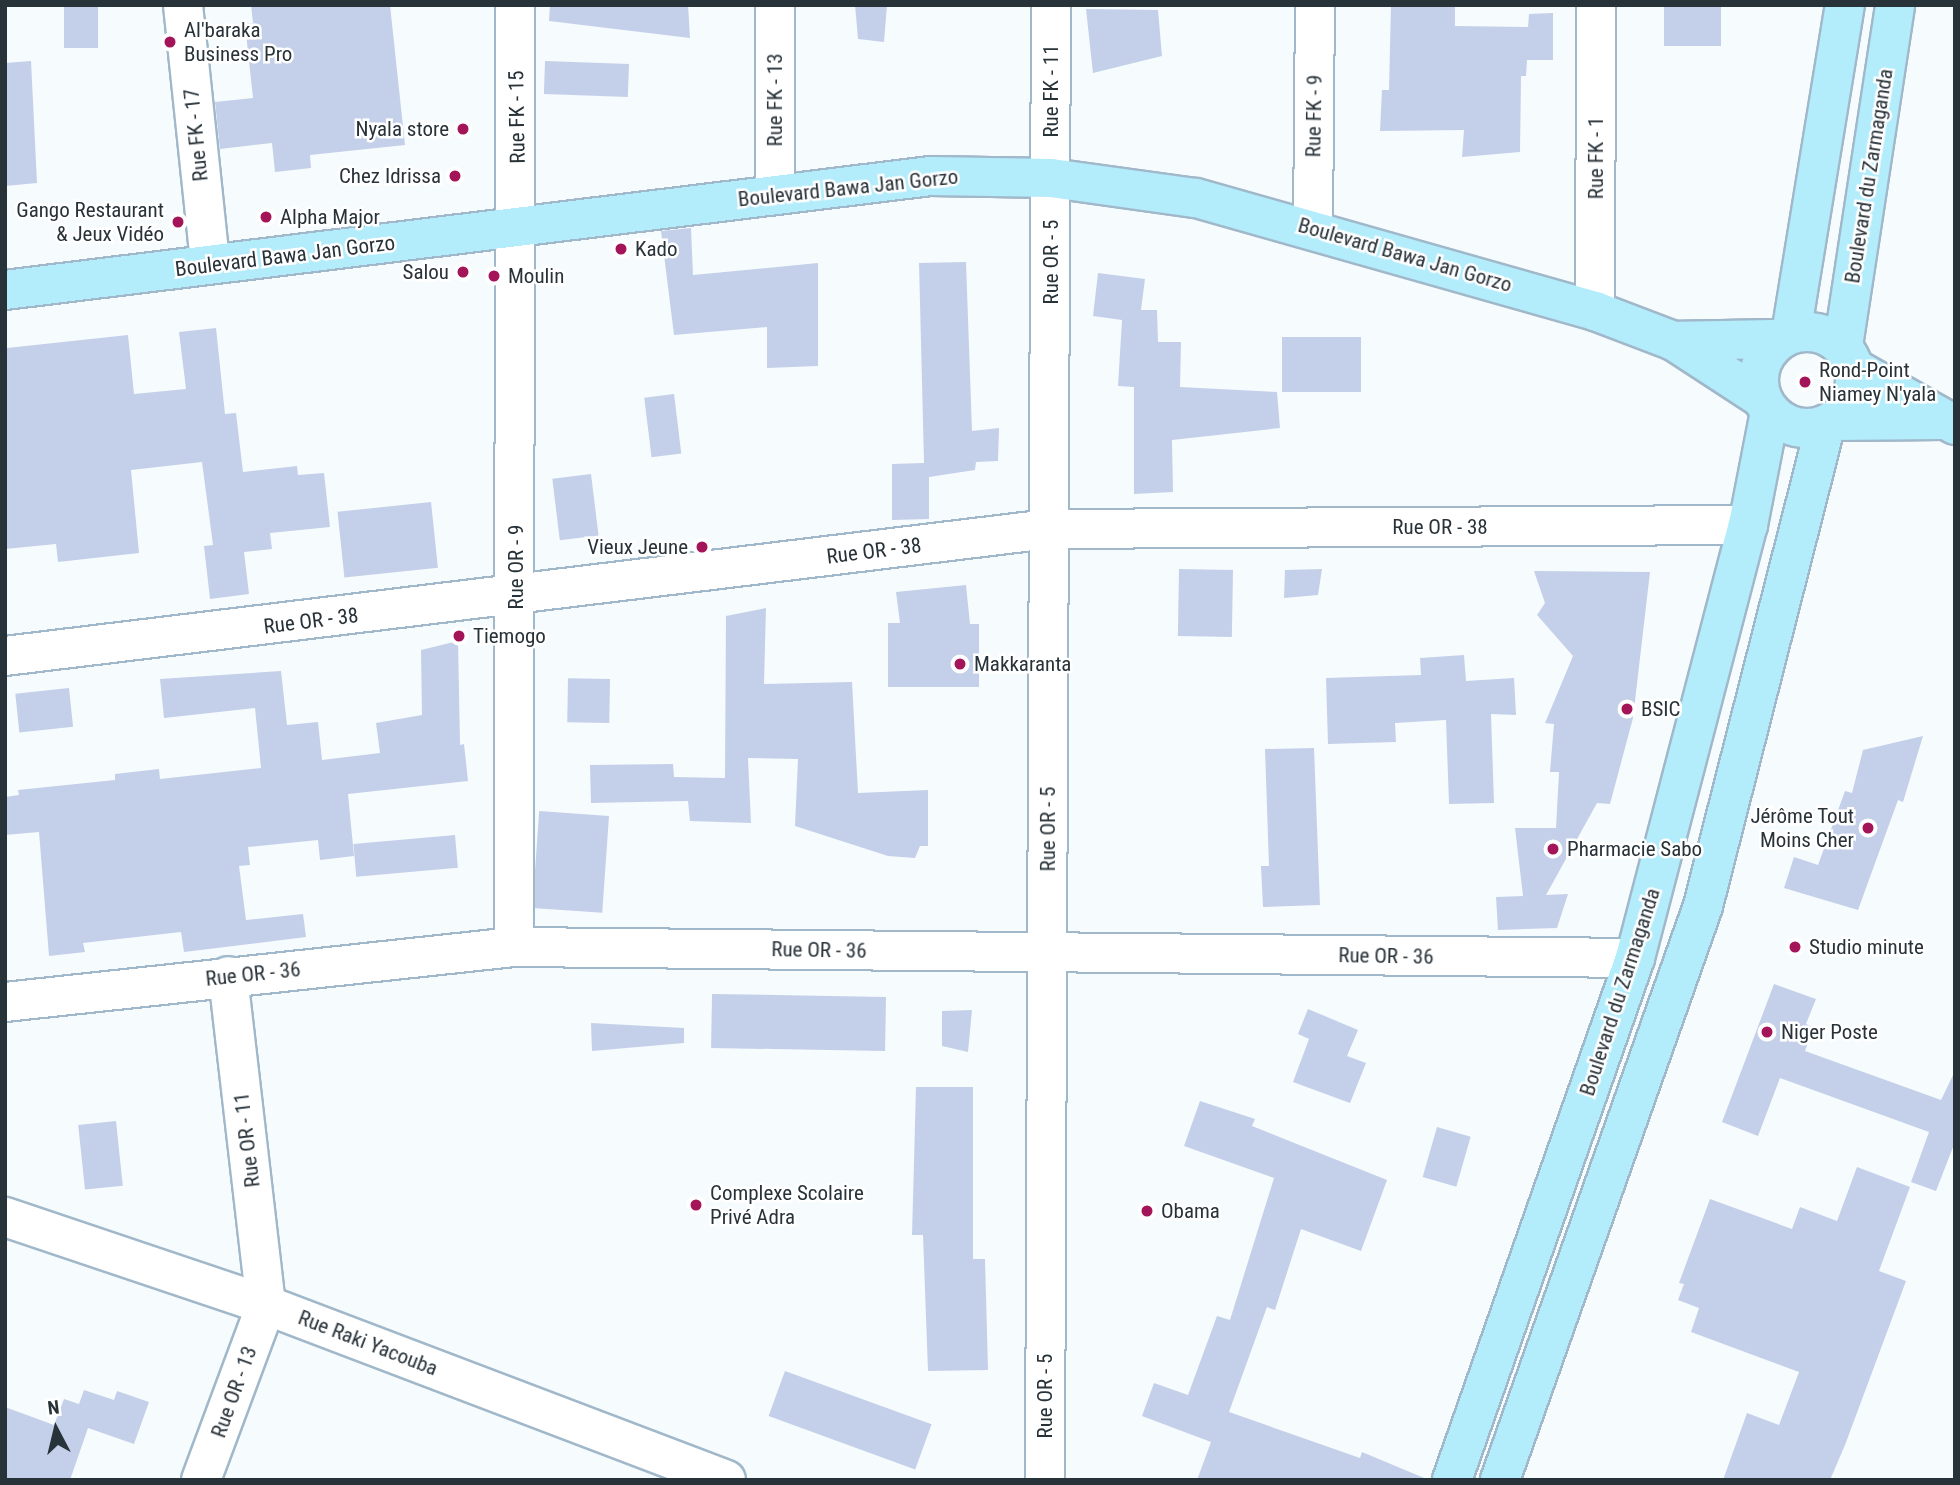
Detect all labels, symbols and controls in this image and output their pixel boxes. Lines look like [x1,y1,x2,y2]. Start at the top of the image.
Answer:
place label: Al'baraka Business Pro [184,17,292,67]
marker: Al'baraka Business Pro [162,34,178,50]
street label: Rue FK - 11 [1038,44,1064,138]
street label: Rue FK - 13 [762,53,788,147]
street label: Boulevard du Zarmaganda [1840,67,1898,285]
street label: Rue FK - 15 [504,70,530,164]
street label: Rue FK - 9 [1301,74,1327,158]
street label: Rue FK - 17 [179,87,213,183]
place label: Nyala store [355,116,449,142]
street label: Rue FK - 1 [1583,117,1609,199]
marker: Nyala store [455,121,471,137]
place label: Chez Idrissa [339,163,441,189]
street label: Boulevard Bawa Jan Gorzo [737,164,959,212]
marker: Chez Idrissa [447,168,463,184]
place label: Gango Restaurant & Jeux Vidéo [16,197,164,247]
place label: Alpha Major [280,204,380,230]
marker: Alpha Major [258,209,274,225]
street label: Boulevard Bawa Jan Gorzo [1295,212,1515,298]
marker: Gango Restaurant & Jeux Vidéo [170,214,186,230]
street label: Rue OR - 5 [1038,220,1064,304]
street label: Boulevard Bawa Jan Gorzo [174,230,396,282]
place label: Kado [635,236,677,262]
marker: Kado [613,241,629,257]
place label: Salou [403,259,449,285]
place label: Moulin [508,263,564,289]
marker: Salou [455,264,471,280]
marker: Moulin [486,268,502,284]
place label: Rond-Point Niamey N'yala [1819,357,1936,407]
marker: Rond-Point Niamey N'yala [1797,374,1813,390]
street label: Rue OR - 38 [1392,514,1488,540]
street label: Rue OR - 9 [503,525,529,609]
street label: Rue OR - 38 [825,533,923,569]
place label: Vieux Jeune [587,534,688,560]
marker: Vieux Jeune [694,539,710,555]
street label: Rue OR - 38 [262,603,360,639]
place label: Tiemogo [473,623,546,649]
marker: Tiemogo [451,628,467,644]
place label: Makkaranta [974,651,1071,677]
marker: Makkaranta [952,656,968,672]
place label: BSIC [1641,696,1681,722]
marker: BSIC [1619,701,1635,717]
street label: Rue OR - 5 [1035,787,1061,871]
place label: Jérôme Tout Moins Cher [1750,803,1854,853]
marker: Jérôme Tout Moins Cher [1860,820,1876,836]
place label: Pharmacie Sabo [1567,836,1702,862]
marker: Pharmacie Sabo [1545,841,1561,857]
street label: Boulevard du Zarmaganda [1575,885,1665,1099]
place label: Studio minute [1809,934,1924,960]
street label: Rue OR - 36 [771,937,867,963]
marker: Studio minute [1787,939,1803,955]
street label: Rue OR - 36 [1338,943,1434,969]
street label: Rue OR - 36 [204,956,302,992]
place label: Niger Poste [1781,1019,1878,1045]
marker: Niger Poste [1759,1024,1775,1040]
street label: Rue OR - 11 [229,1091,265,1189]
place label: Complexe Scolaire Privé Adra [710,1180,864,1230]
marker: Complexe Scolaire Privé Adra [688,1197,704,1213]
place label: Obama [1161,1198,1220,1224]
marker: Obama [1139,1203,1155,1219]
street label: Rue Raki Yacouba [295,1305,441,1381]
street label: Rue OR - 13 [206,1343,262,1441]
street label: Rue OR - 5 [1032,1354,1058,1438]
north arrow [21,1394,91,1464]
text: N [46,1396,61,1420]

